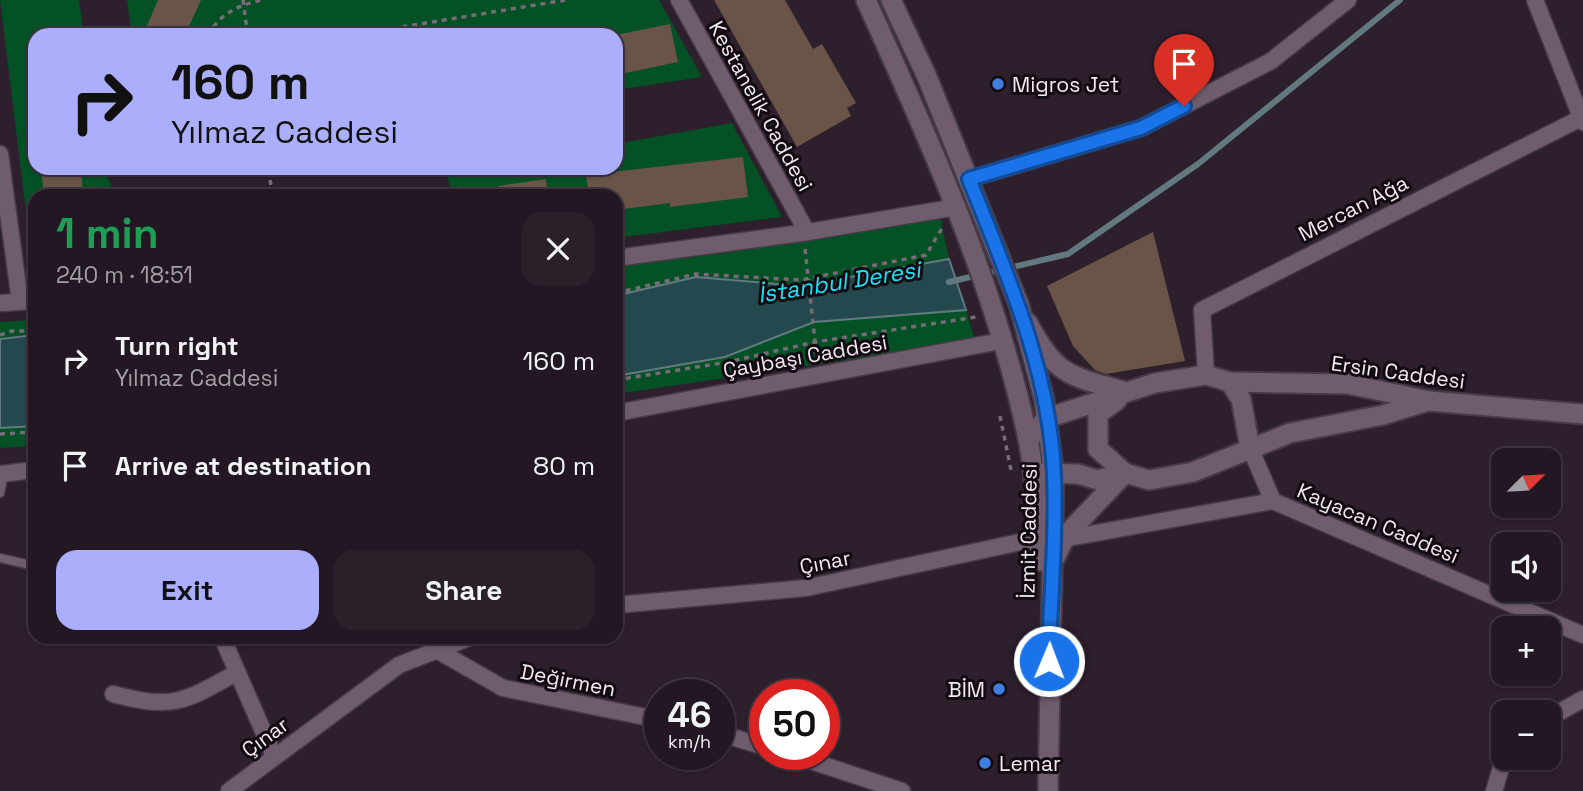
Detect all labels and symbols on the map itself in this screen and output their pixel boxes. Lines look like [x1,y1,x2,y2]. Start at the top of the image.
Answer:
street label: Kestanelik Caddesi [703,16,819,196]
pin [1154,34,1214,106]
place label: Migros Jet [1012,71,1119,98]
marker: Migros Jet [990,76,1006,92]
street label: Mercan Ağa [1294,169,1412,247]
water label: İstanbul Deresi [756,254,925,310]
street label: Çaybaşı Caddesi [721,328,889,384]
street label: Ersin Caddesi [1329,349,1467,395]
north arrow [1491,448,1561,518]
street label: İzmit Caddesi [1013,463,1043,599]
street label: Kayacan Caddesi [1293,477,1463,569]
street label: Çınar [797,544,853,580]
position arrow [1012,624,1086,698]
street label: Değirmen [518,658,618,702]
place label: BİM [948,676,985,703]
speed limit sign: 50 [749,679,840,770]
marker: BİM [991,681,1007,697]
street label: Çınar [236,711,294,763]
place label: Lemar [999,750,1061,777]
marker: Lemar [977,755,993,771]

